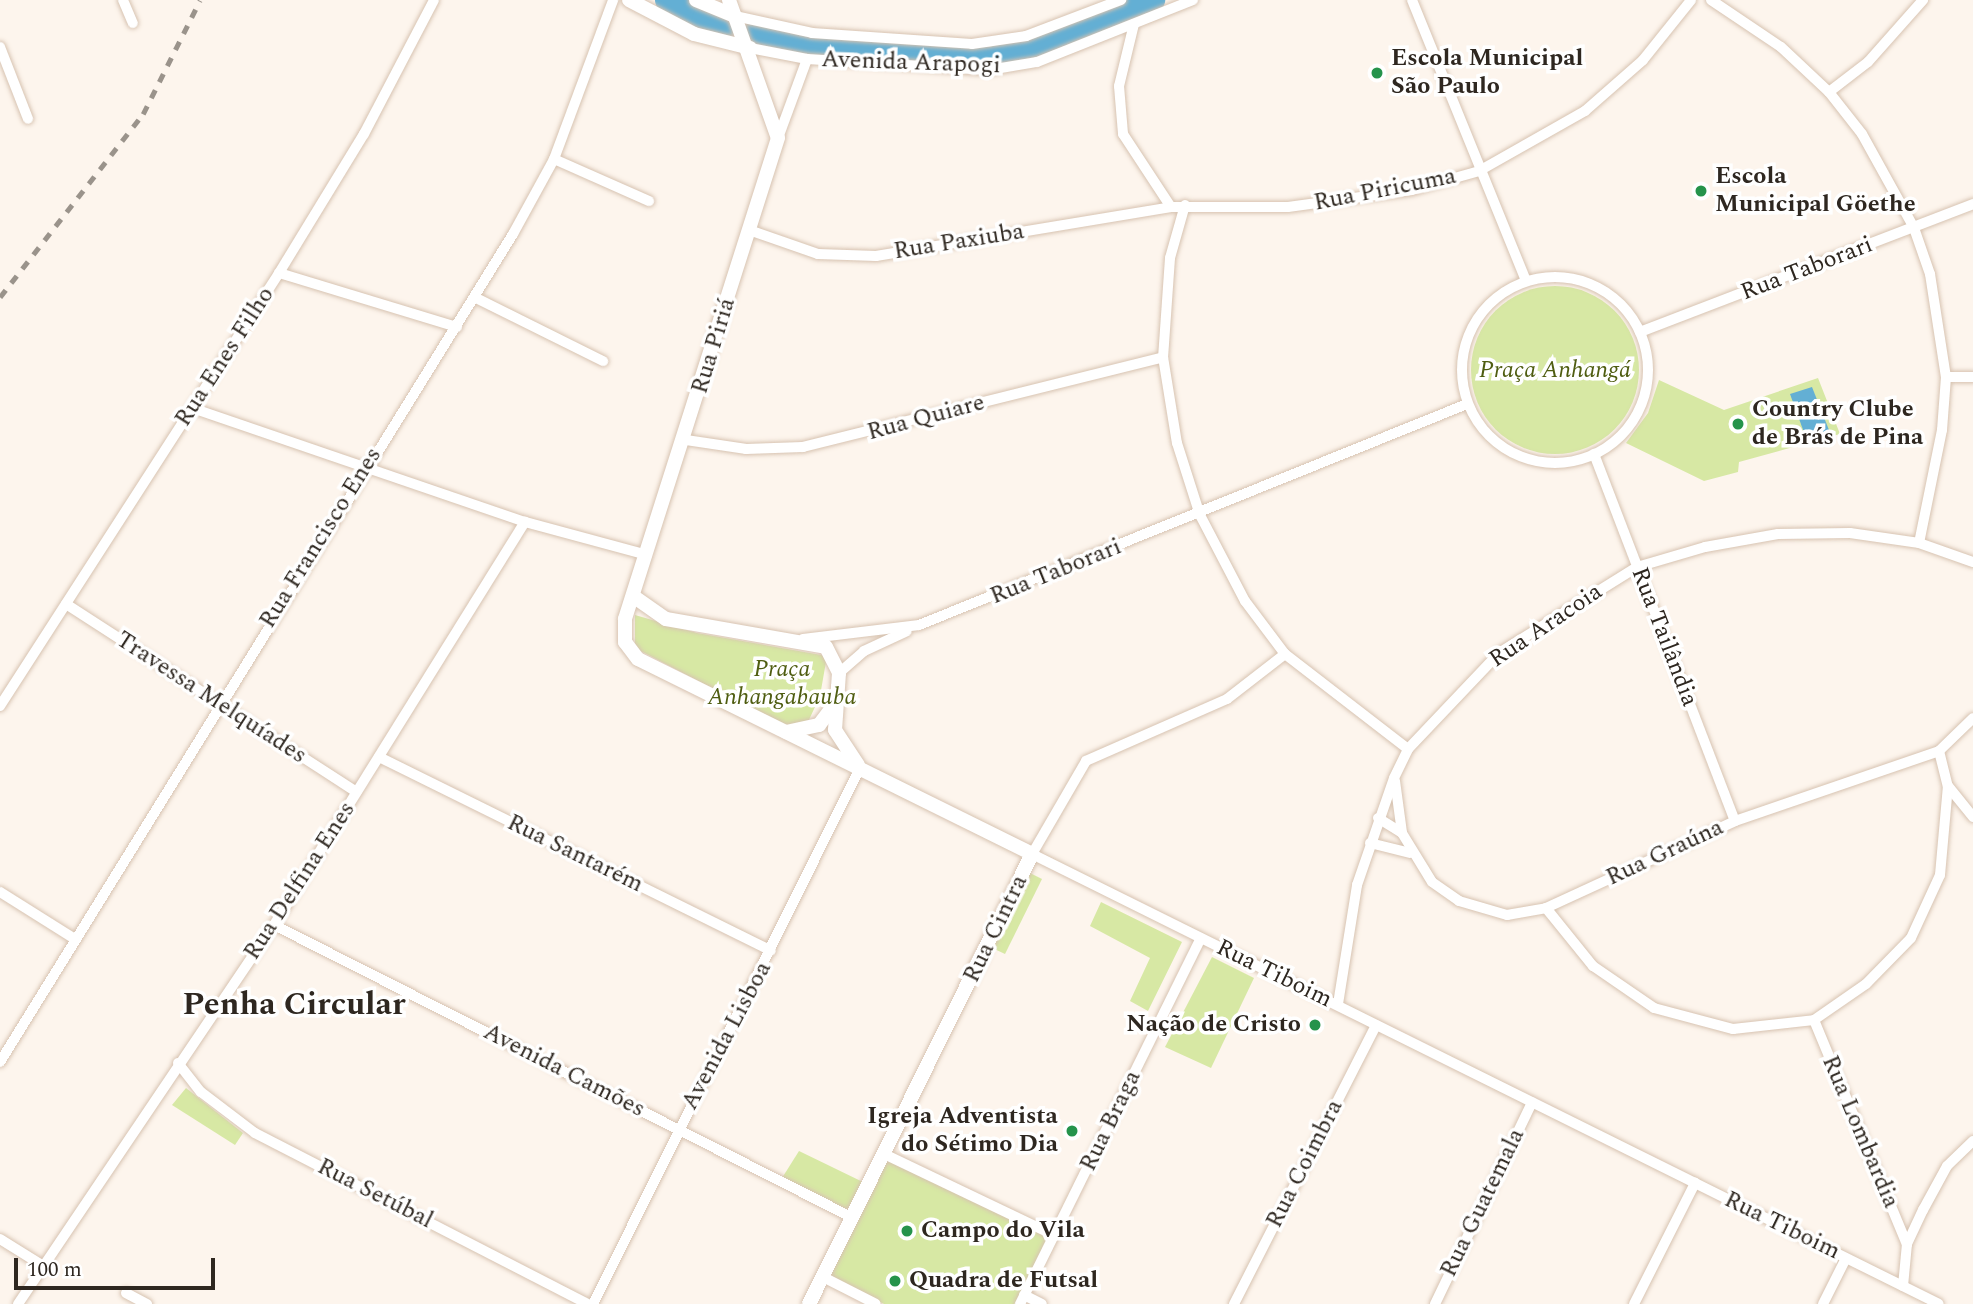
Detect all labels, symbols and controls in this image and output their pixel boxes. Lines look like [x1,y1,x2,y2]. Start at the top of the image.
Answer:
street label: Avenida Arapogi [821,45,1001,81]
place label: Escola Municipal São Paulo [1391,45,1583,101]
marker: Escola Municipal São Paulo [1369,65,1385,81]
street label: Rua Piricuma [1312,162,1458,218]
place label: Escola Municipal Göethe [1715,163,1916,219]
marker: Escola Municipal Göethe [1693,183,1709,199]
street label: Rua Paxiuba [892,217,1026,267]
street label: Rua Taborari [1737,231,1877,307]
street label: Rua Enes Filho [169,282,281,432]
street label: Rua Piriá [686,295,742,397]
park label: Praça Anhangá [1479,357,1631,385]
street label: Rua Quiare [864,389,988,447]
place label: Country Clube de Brás de Pina [1752,396,1923,452]
marker: Country Clube de Brás de Pina [1730,416,1746,432]
street label: Rua Francisco Enes [254,442,388,634]
street label: Rua Taborari [986,533,1126,611]
street label: Rua Tailândia [1624,563,1704,711]
street label: Rua Aracoia [1484,578,1608,674]
street label: Travessa Melquíades [110,626,312,770]
park label: Praça Anhangabauba [708,656,856,712]
street label: Rua Delfina Enes [238,796,362,966]
street label: Rua Santarém [502,809,648,899]
street label: Rua Graúna [1602,813,1728,893]
street label: Rua Cintra [958,870,1034,988]
street label: Rua Tiboim [1211,934,1337,1014]
street label: Avenida Lisboa [676,957,778,1115]
district label: Penha Circular [182,986,406,1024]
place label: Nação de Cristo [1126,1011,1301,1039]
marker: Nação de Cristo [1307,1017,1323,1033]
street label: Avenida Camões [478,1018,650,1124]
street label: Rua Lombardia [1815,1051,1905,1213]
street label: Rua Braga [1074,1066,1148,1176]
street label: Rua Coimbra [1260,1095,1350,1233]
place label: Igreja Adventista do Sétimo Dia [867,1103,1058,1159]
marker: Igreja Adventista do Sétimo Dia [1064,1123,1080,1139]
street label: Rua Guatemala [1435,1124,1531,1282]
street label: Rua Setúbal [312,1153,438,1235]
street label: Rua Tiboim [1719,1186,1845,1266]
place label: Campo do Vila [921,1217,1085,1245]
marker: Campo do Vila [899,1223,915,1239]
scale bar [18,1244,219,1288]
text: 100 m [27,1254,82,1286]
place label: Quadra de Futsal [909,1267,1098,1295]
marker: Quadra de Futsal [887,1273,903,1289]

